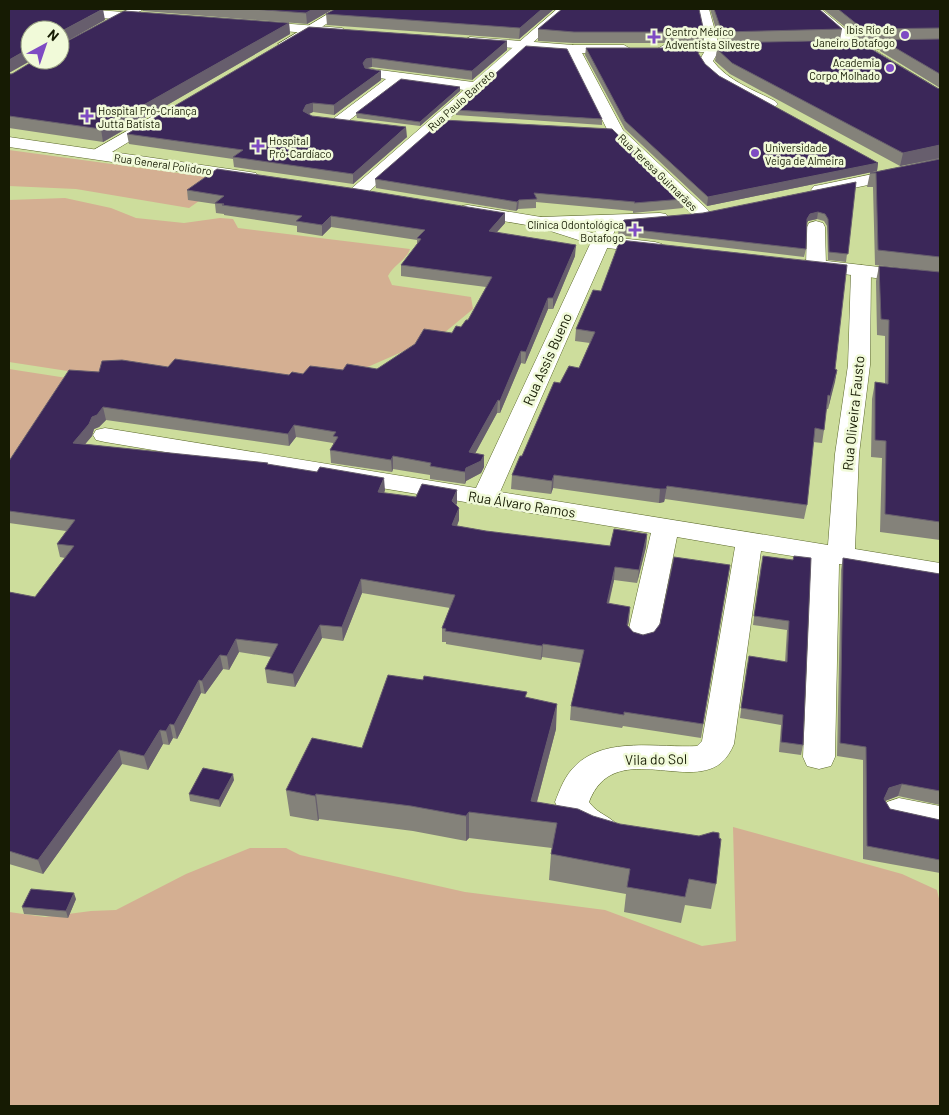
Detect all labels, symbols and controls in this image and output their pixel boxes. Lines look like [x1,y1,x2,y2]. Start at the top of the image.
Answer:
north arrow [20,20,70,70]
place label: Ibis Rio de Janeiro Botafogo [813,23,895,49]
text: N [45,25,63,44]
place label: Centro Médico Adventista Silvestre [665,25,760,51]
marker: Ibis Rio de Janeiro Botafogo [899,29,911,41]
marker: Centro Médico Adventista Silvestre [647,30,661,44]
place label: Academia Corpo Molhado [809,56,880,82]
marker: Academia Corpo Molhado [884,62,896,74]
street label: Rua Paulo Barreto [425,67,497,133]
place label: Hospital Pró-Criança Jutta Batista [98,104,197,130]
marker: Hospital Pró-Criança Jutta Batista [80,109,94,123]
street label: Rua Teresa Guimarães [616,131,700,213]
place label: Hospital Pró-Cardíaco [269,134,332,160]
marker: Hospital Pró-Cardíaco [251,139,265,153]
place label: Universidade Veiga de Almeira [765,141,844,167]
marker: Universidade Veiga de Almeira [749,147,761,159]
street label: Rua General Polidoro [113,151,213,177]
place label: Clínica Odontológica Botafogo [527,218,624,244]
marker: Clínica Odontológica Botafogo [628,223,642,237]
street label: Rua Assis Bueno [519,310,575,408]
street label: Rua Oliveira Fausto [839,355,867,471]
street label: Rua Álvaro Ramos [467,487,577,521]
street label: Vila do Sol [625,750,687,768]

